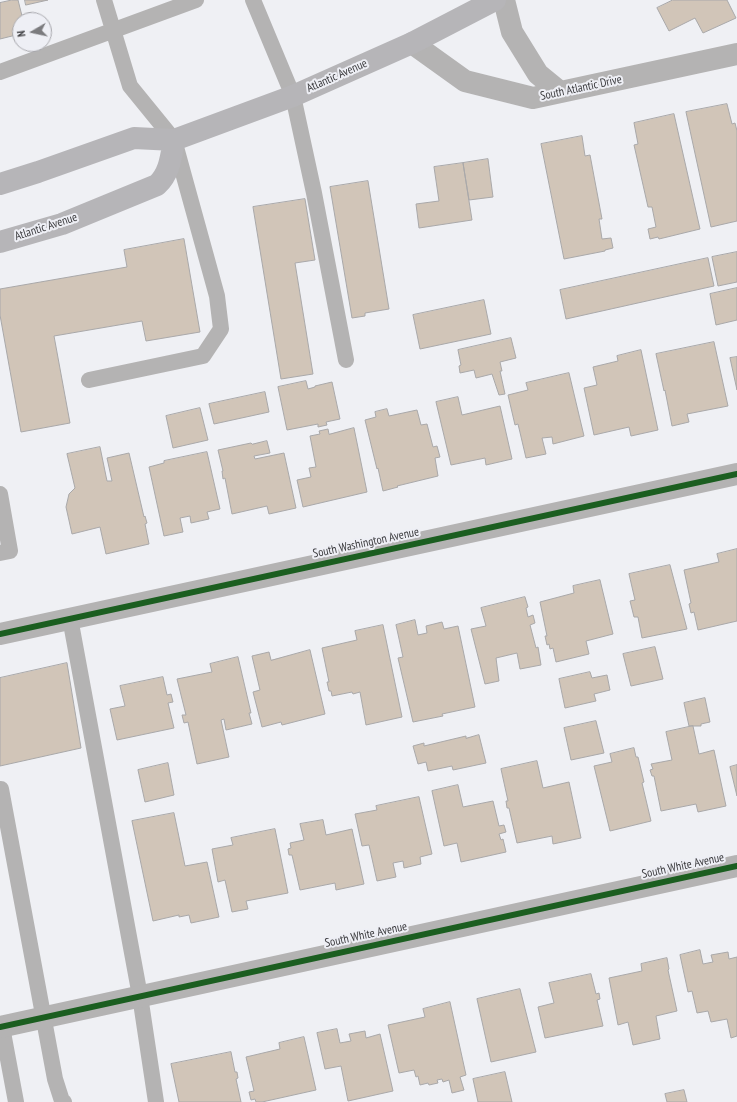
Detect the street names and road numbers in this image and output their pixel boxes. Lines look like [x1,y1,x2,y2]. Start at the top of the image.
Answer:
street label: Atlantic Avenue [305,56,369,96]
street label: South Atlantic Drive [539,72,623,104]
street label: Atlantic Avenue [13,210,79,244]
street label: South Washington Avenue [312,525,420,561]
street label: South White Avenue [641,850,725,882]
street label: South White Avenue [324,919,408,951]

